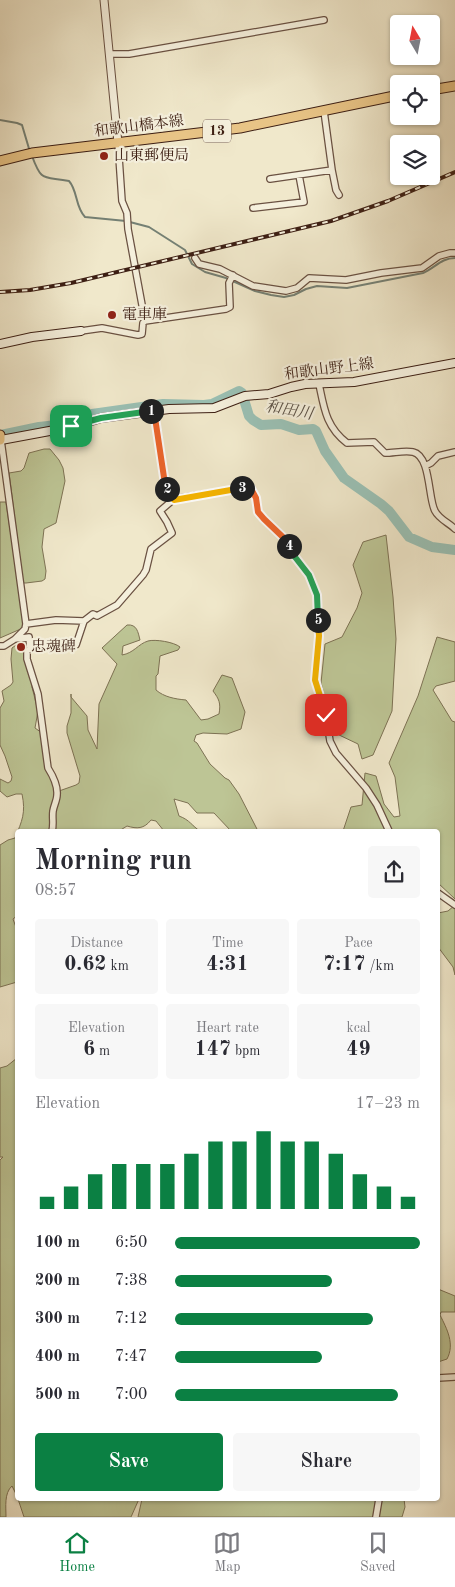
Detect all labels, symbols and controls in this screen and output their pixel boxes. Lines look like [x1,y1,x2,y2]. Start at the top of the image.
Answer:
north arrow [390,15,440,65]
map controls [390,15,440,185]
button: locate [390,75,440,125]
street label: 和歌山橋本線 [93,112,185,140]
road number: 13 [203,120,231,142]
button: layers [390,135,440,185]
place label: 山東郵便局 [114,147,189,164]
marker: 山東郵便局 [98,150,110,162]
place label: 電車庫 [122,306,167,323]
marker: 電車庫 [106,309,118,321]
street label: 和歌山野上線 [283,355,375,383]
water label: 和田川 [264,397,316,423]
pin: 1 [138,398,164,424]
text: 1 [147,404,156,418]
pin [50,405,92,447]
icon: arrive [57,412,85,440]
pin: 2 [154,476,180,502]
pin: 3 [230,476,254,500]
text: 3 [238,481,247,495]
text: 2 [163,482,172,496]
pin: 4 [276,534,302,558]
text: 4 [285,539,294,553]
pin: 5 [306,608,330,632]
text: 5 [314,613,323,627]
place label: 忠魂碑 [31,638,76,655]
marker: 忠魂碑 [15,641,27,653]
pin [305,694,347,736]
icon: check [312,701,340,729]
button: share [368,846,420,898]
text: Morning run [35,848,192,876]
text: 08:57 [35,883,77,899]
text: Distance [70,936,123,950]
text: Time [212,936,243,950]
text: Pace [344,936,373,950]
text: 0.62 [64,954,107,975]
text: 4:31 [206,954,249,975]
text: 7:17 [323,954,365,975]
text: km [107,959,129,973]
text: /km [365,959,394,973]
text: Elevation [68,1021,125,1035]
text: Heart rate [196,1021,259,1035]
text: kcal [346,1021,371,1035]
text: 6 [83,1039,95,1060]
text: 147 [194,1039,231,1060]
text: 49 [346,1039,371,1060]
text: m [95,1044,110,1058]
text: bpm [231,1044,261,1058]
text: Elevation [35,1096,100,1112]
text: 17–23 m [356,1096,420,1112]
text: 100 m [35,1235,80,1251]
text: 6:50 [115,1235,147,1251]
text: 200 m [35,1273,80,1289]
text: 7:38 [115,1273,147,1289]
text: 300 m [35,1311,80,1327]
text: 7:12 [115,1311,147,1327]
text: 400 m [35,1349,80,1365]
text: 7:47 [115,1349,147,1365]
text: 500 m [35,1387,80,1403]
text: 7:00 [115,1387,147,1403]
button: Save [35,1433,223,1491]
button: Share [233,1433,420,1491]
tab: Home [59,1529,95,1576]
tab: Map [213,1529,241,1576]
tab: Saved [360,1529,396,1576]

